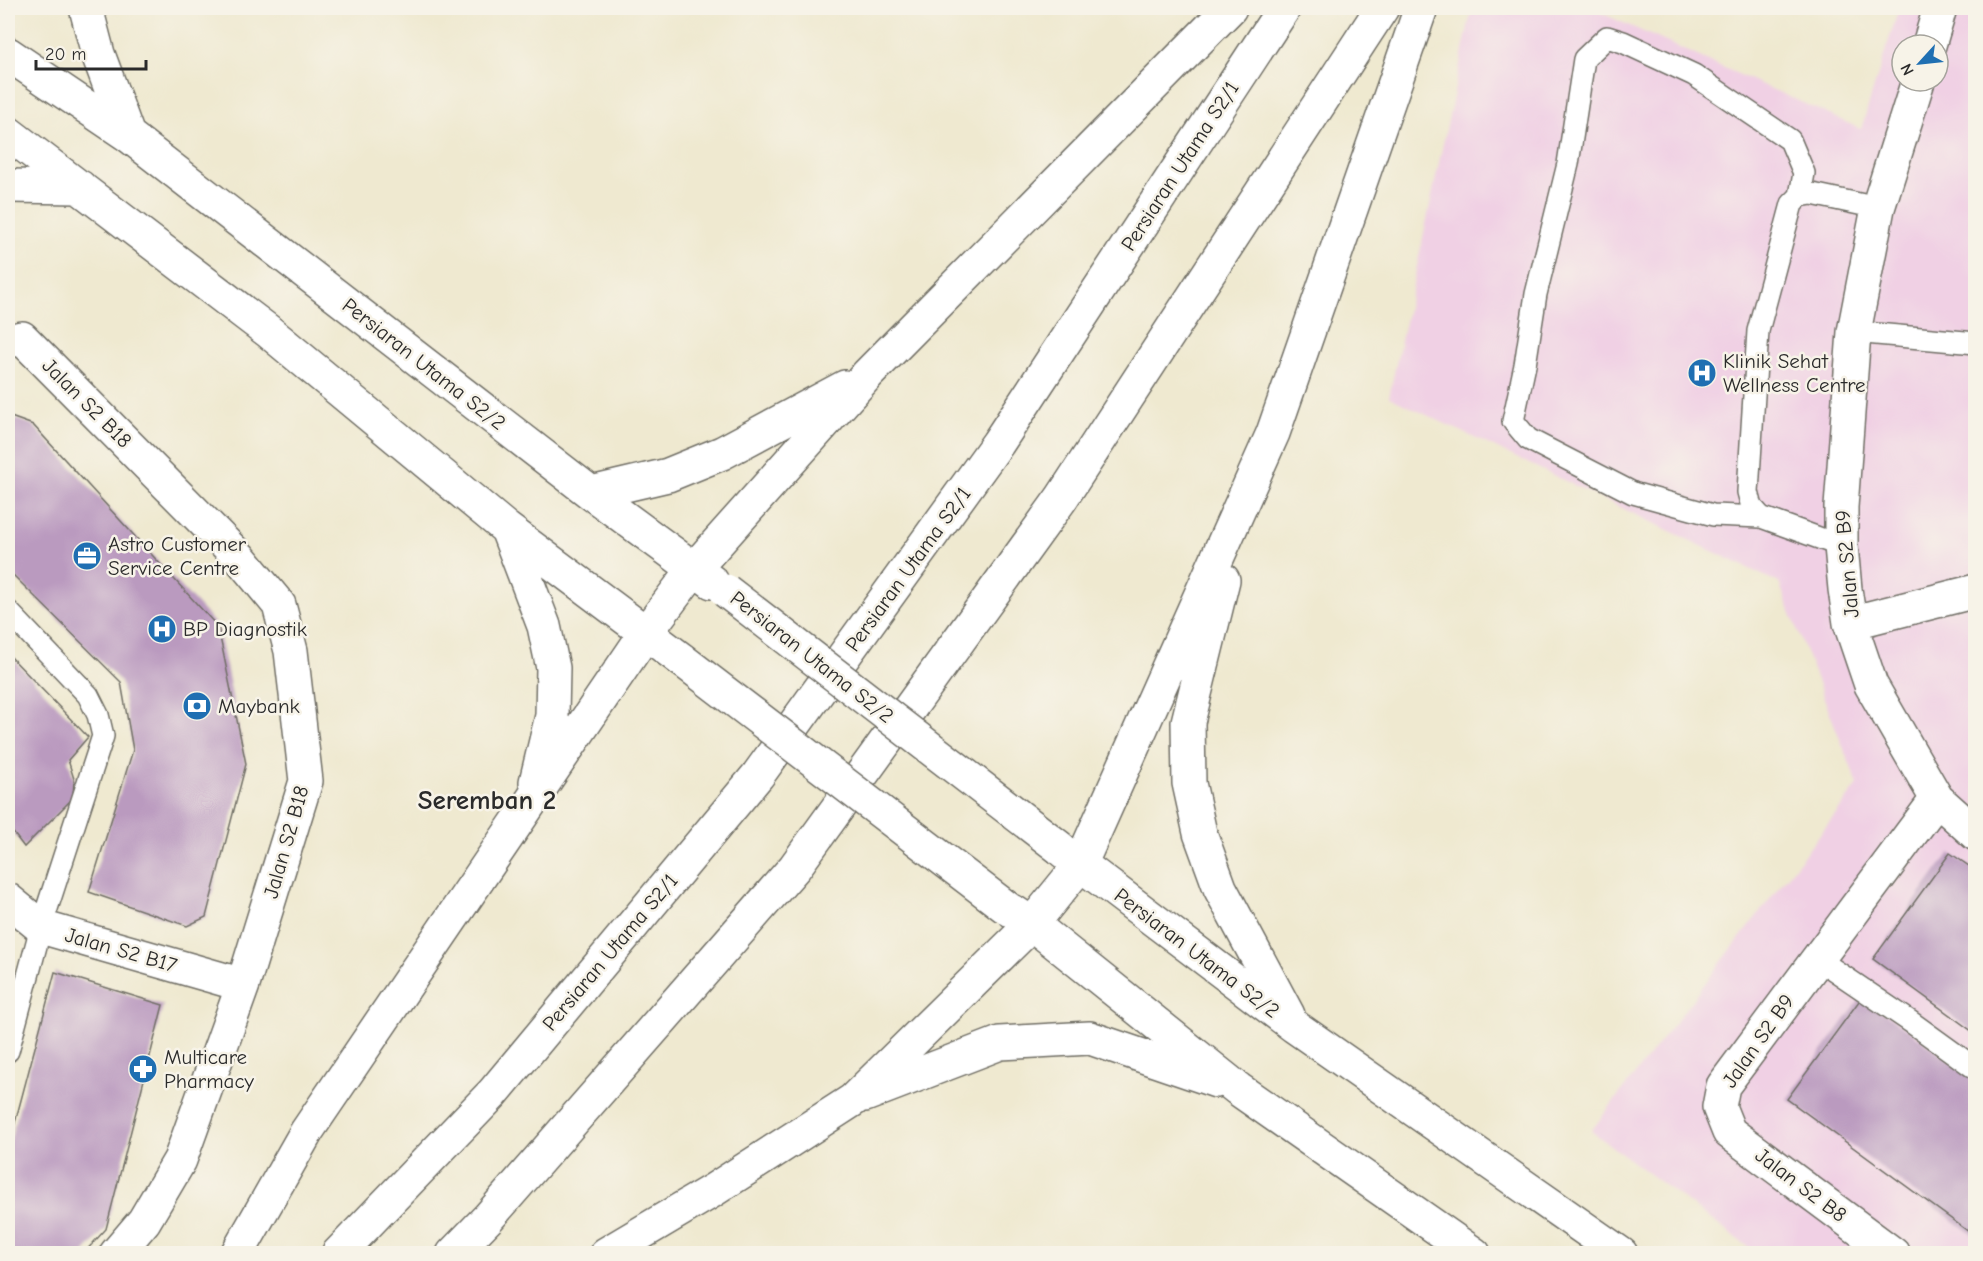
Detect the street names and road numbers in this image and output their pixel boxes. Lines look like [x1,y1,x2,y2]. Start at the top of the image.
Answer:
street label: Persiaran Utama S2/1 [1116,77,1244,255]
street label: Persiaran Utama S2/2 [338,293,510,435]
street label: Jalan S2 B18 [37,353,137,453]
street label: Persiaran Utama S2/1 [840,482,976,656]
street label: Jalan S2 B9 [1830,509,1864,619]
street label: Persiaran Utama S2/2 [726,586,898,728]
street label: Jalan S2 B18 [258,783,314,901]
street label: Persiaran Utama S2/1 [537,869,683,1035]
street label: Persiaran Utama S2/2 [1110,883,1284,1023]
street label: Jalan S2 B17 [62,923,180,977]
street label: Jalan S2 B9 [1717,990,1799,1092]
street label: Jalan S2 B8 [1751,1143,1851,1227]

